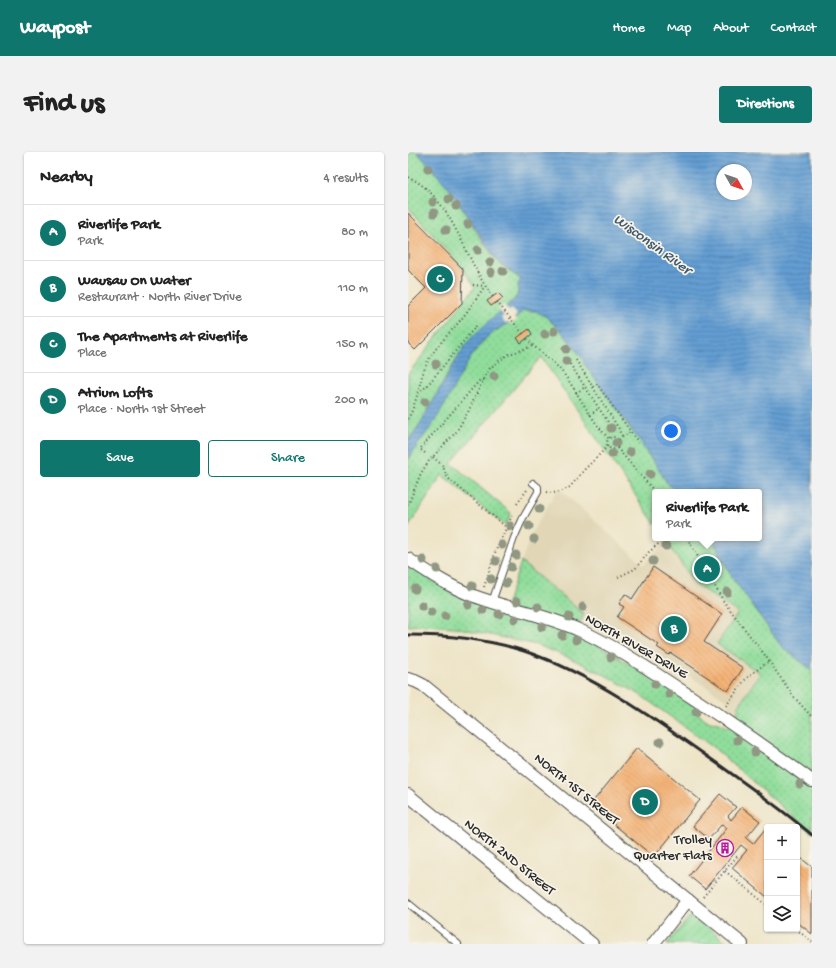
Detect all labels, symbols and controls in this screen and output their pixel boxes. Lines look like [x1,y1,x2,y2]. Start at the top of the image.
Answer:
text: Waypost [20,17,90,40]
text: Home [613,20,645,37]
text: Map [667,20,691,37]
text: About [713,20,749,37]
text: Contact [771,20,816,37]
button: Directions [719,86,812,123]
text: Find us [24,88,104,121]
north arrow [716,164,752,200]
text: Nearby [40,168,93,188]
text: 4 results [324,171,368,186]
water label: Wisconsin River [610,211,697,281]
text: Riverlife Park [78,216,160,234]
text: A [49,225,57,240]
text: 80 m [341,225,368,240]
text: Park [78,234,103,249]
pin: C [427,264,453,294]
text: Wausau On Water [78,272,191,290]
text: B [50,281,56,296]
text: 110 m [338,281,368,296]
text: Restaurant · North River Drive [78,290,242,305]
text: The Apartments at Riverlife [78,328,248,346]
text: C [49,337,57,352]
text: 150 m [336,337,368,352]
text: Place [78,346,106,361]
text: Atrium Lofts [78,384,152,402]
text: D [49,393,57,408]
text: 200 m [335,393,368,408]
text: Place · North 1st Street [78,402,205,417]
your location [661,421,681,441]
button: Save [40,440,200,477]
button: Share [208,440,368,477]
popup [652,489,762,541]
text: Riverlife Park [666,499,748,517]
text: Park [666,517,691,532]
pin: A [694,554,720,584]
street label: NORTH RIVER DRIVE [582,611,691,684]
pin: B [661,614,687,644]
street label: NORTH 1ST STREET [530,751,622,830]
pin: D [632,787,658,817]
street label: NORTH 2ND STREET [460,816,558,900]
map controls [764,824,800,932]
button: + [764,824,800,860]
place label: Trolley Quarter Flats [633,832,713,865]
building icon: Trolley Quarter Flats [715,838,735,858]
button: − [764,860,800,896]
button: layers [764,896,800,932]

